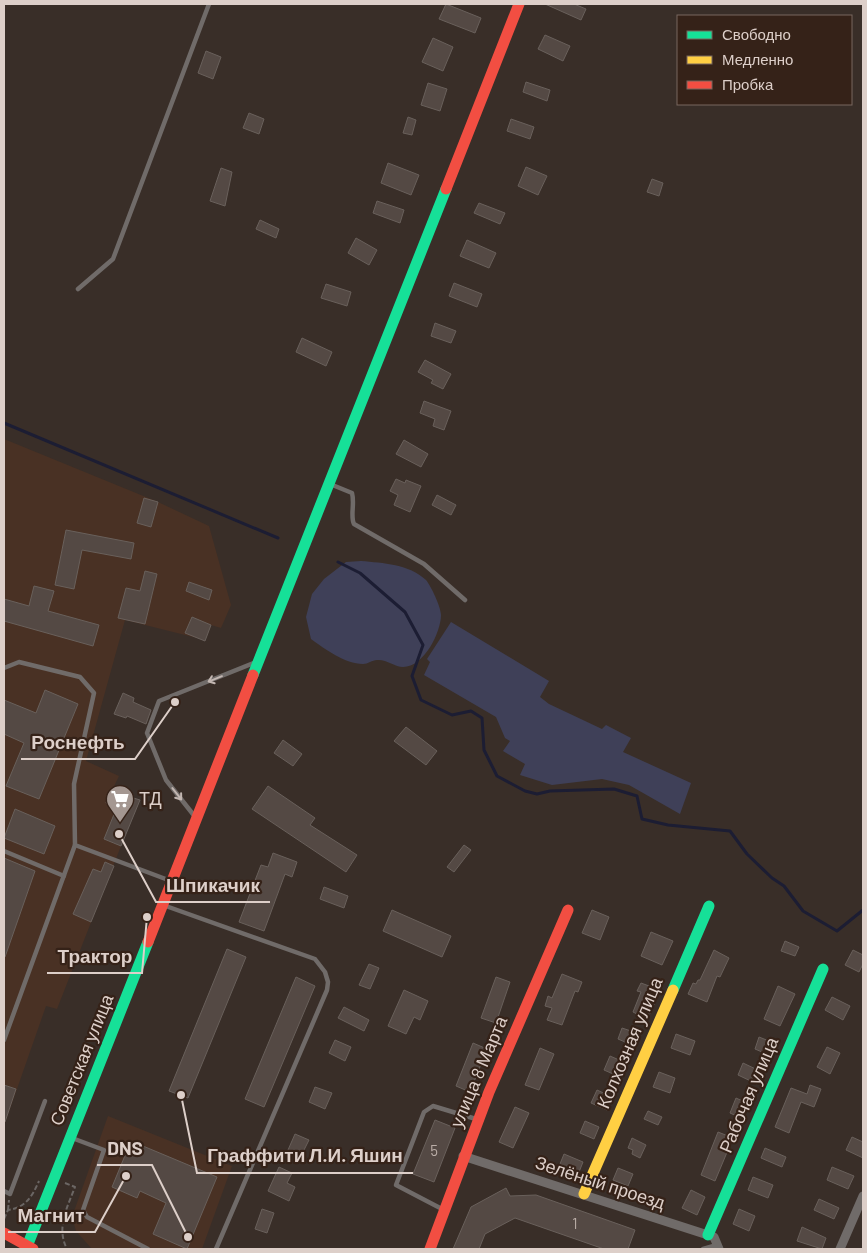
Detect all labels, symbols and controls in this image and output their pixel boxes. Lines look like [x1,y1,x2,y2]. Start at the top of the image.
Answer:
legend [677,15,852,105]
text: Свободно [722,25,791,43]
text: Медленно [722,50,793,68]
text: Пробка [722,75,774,93]
one-way arrow [208,674,223,684]
callout: Роснефть [21,725,135,759]
text: Роснефть [31,730,125,753]
supermarket icon: ТД [105,784,135,823]
place label: ТД [139,787,162,809]
one-way arrow [172,787,183,800]
callout: Шпикачик [156,868,270,902]
text: Шпикачик [166,873,261,896]
callout: Трактор [47,939,142,973]
text: Трактор [58,944,132,967]
street label: Колхозная улица [592,973,667,1111]
street label: Советская улица [45,990,118,1129]
street label: улица 8 Марта [445,1012,512,1131]
street label: Рабочая улица [714,1033,783,1156]
callout: DNS [97,1131,152,1165]
text: DNS [107,1136,143,1159]
callout: Граффити Л.И. Яшин [197,1139,413,1173]
house number: 5 [430,1141,438,1159]
text: Граффити Л.И. Яшин [207,1143,403,1166]
street label: Зелёный проезд [533,1151,668,1214]
callout: Магнит [8,1198,95,1232]
text: Магнит [17,1203,85,1226]
house number: 1 [572,1214,578,1232]

